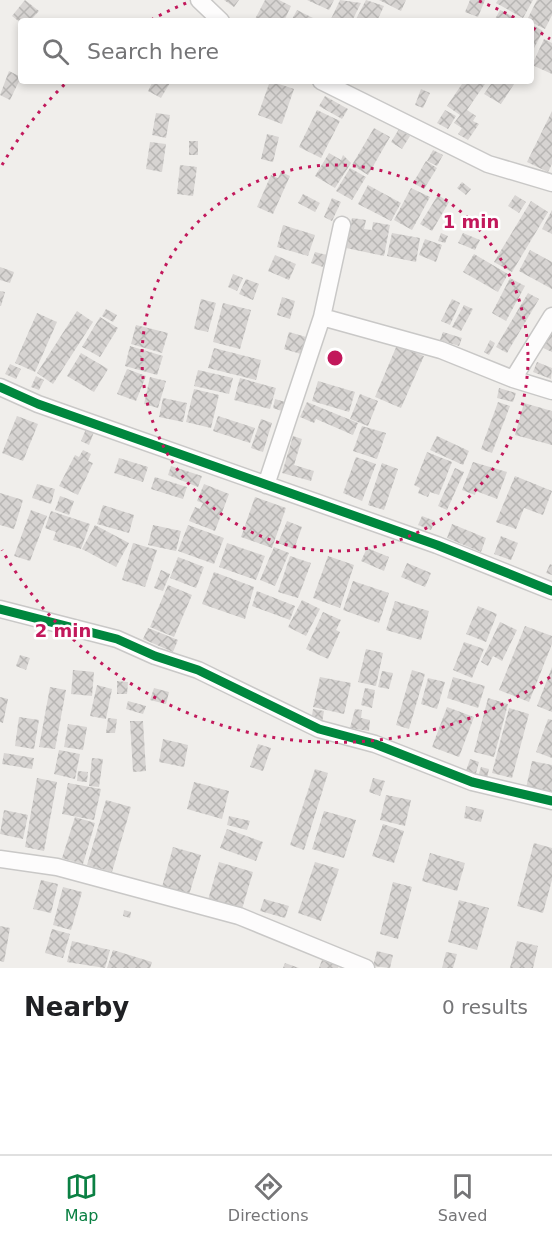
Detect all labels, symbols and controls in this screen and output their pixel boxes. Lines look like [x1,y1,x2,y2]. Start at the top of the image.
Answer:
search box [18,18,534,84]
icon: search [39,35,72,68]
text: Search here [87,39,219,64]
text: 1 min [443,211,499,232]
centre of rings [325,348,345,368]
text: 2 min [35,620,91,641]
text: Nearby [24,992,129,1022]
text: 0 results [442,995,528,1019]
tab: Map [65,1170,98,1225]
tab: Directions [228,1170,308,1225]
tab: Saved [438,1170,487,1225]

